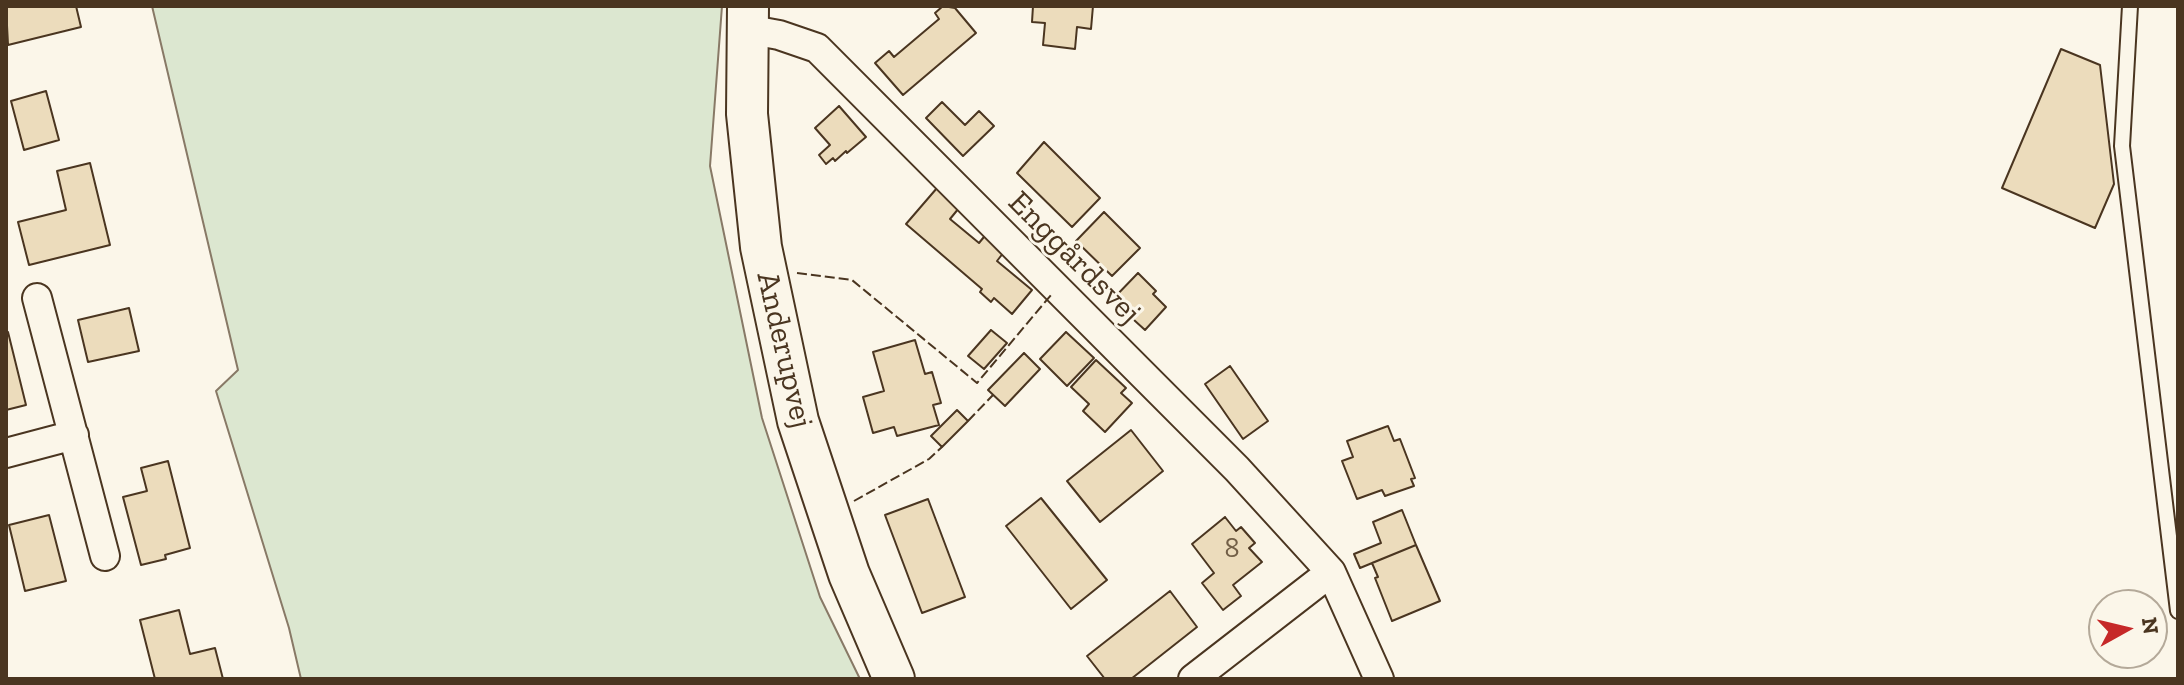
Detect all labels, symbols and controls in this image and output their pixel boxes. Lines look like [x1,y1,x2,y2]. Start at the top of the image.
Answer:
street label: Enggårdsvej [1000,184,1148,332]
street label: Anderupvej [747,268,821,432]
house number: 8 [1224,532,1240,566]
north arrow [2088,589,2168,669]
text: N [2136,616,2165,636]

